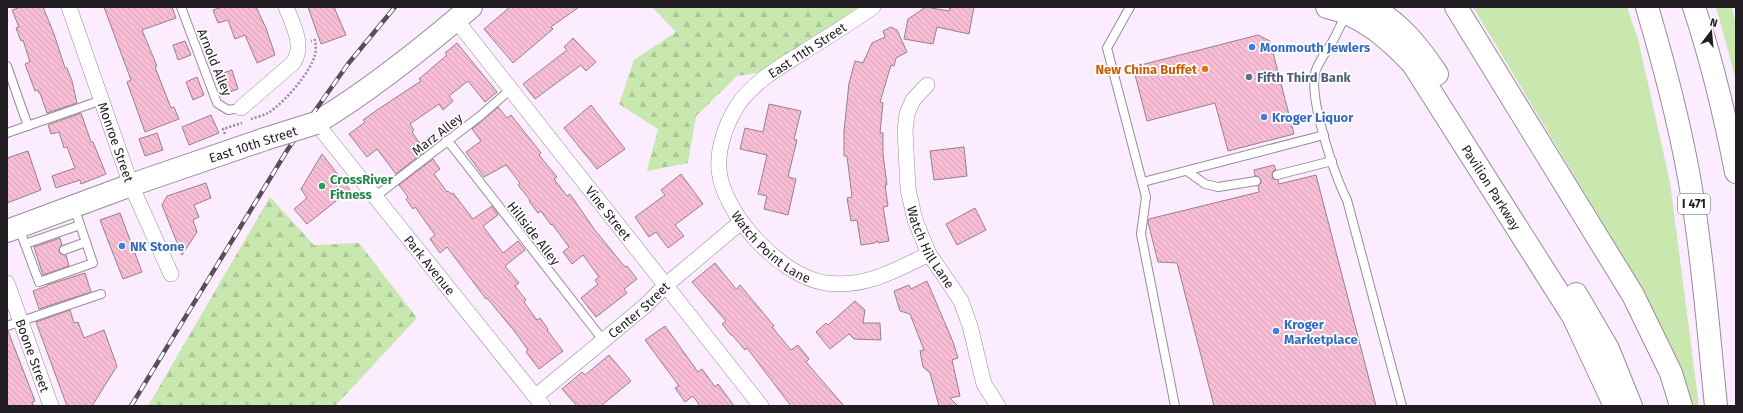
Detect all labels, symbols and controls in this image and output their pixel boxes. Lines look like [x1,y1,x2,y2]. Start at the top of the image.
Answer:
north arrow [1691,12,1731,52]
text: N [1708,16,1719,30]
street label: East 11th Street [765,19,849,81]
street label: Arnold Alley [194,26,235,99]
place label: Monmouth Jewlers [1260,40,1371,55]
marker: Monmouth Jewlers [1247,42,1257,52]
place label: New China Buffet [1095,62,1198,77]
marker: New China Buffet [1200,64,1210,74]
place label: Fifth Third Bank [1257,70,1351,85]
marker: Fifth Third Bank [1244,72,1254,82]
street label: Monroe Street [95,100,136,184]
street label: Marz Alley [409,110,466,159]
place label: Kroger Liquor [1272,110,1354,125]
marker: Kroger Liquor [1259,112,1269,122]
street label: East 10th Street [207,123,299,166]
street label: Pavilion Parkway [1458,142,1524,234]
place label: CrossRiver Fitness [330,172,394,202]
marker: CrossRiver Fitness [317,181,327,191]
street label: Vine Street [582,183,634,243]
road number: I 471 [1678,194,1710,214]
street label: Hillside Alley [504,199,563,269]
street label: Watch Hill Lane [904,205,957,291]
street label: Watch Point Lane [728,208,813,286]
street label: Park Avenue [401,232,458,298]
place label: NK Stone [130,239,184,254]
marker: NK Stone [117,241,127,251]
street label: Center Street [605,279,673,341]
street label: Boone Street [13,317,53,395]
place label: Kroger Marketplace [1284,317,1358,347]
marker: Kroger Marketplace [1271,326,1281,336]

